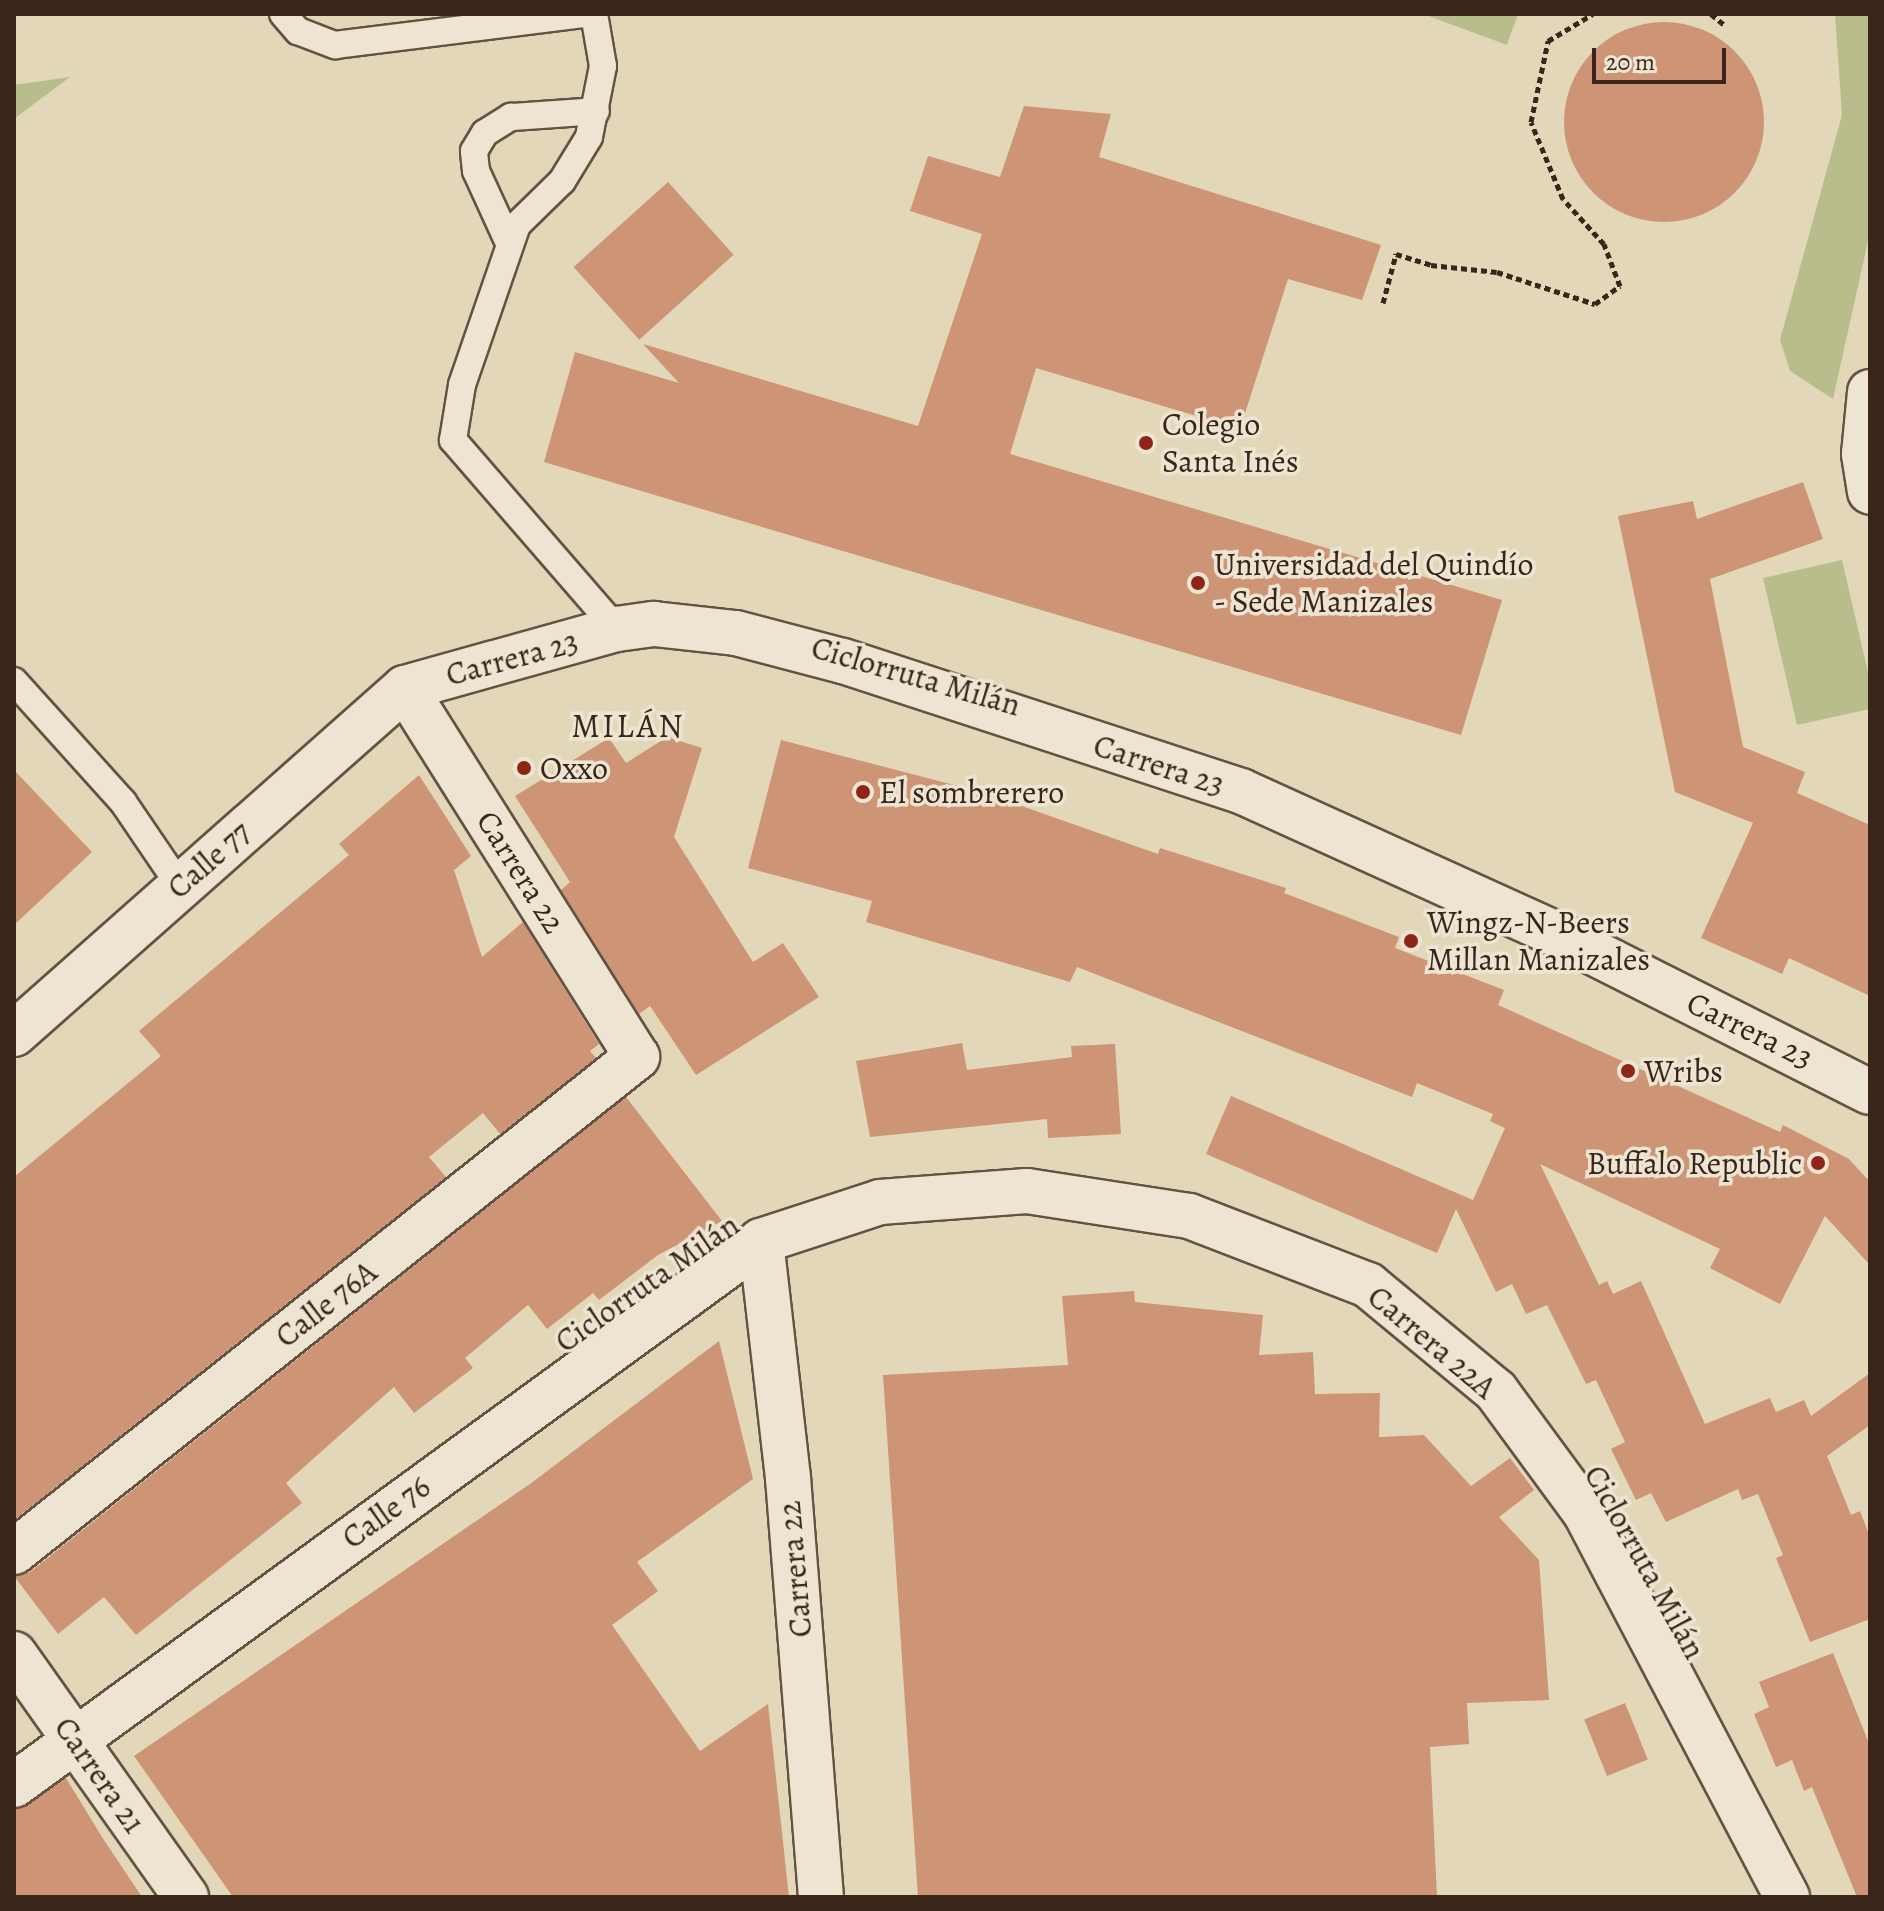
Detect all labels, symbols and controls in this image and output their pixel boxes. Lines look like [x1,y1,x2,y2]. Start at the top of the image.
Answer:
scale bar [1596,32,1730,82]
text: 20 m [1606,46,1655,78]
place label: Colegio Santa Inés [1162,406,1299,481]
marker: Colegio Santa Inés [1137,434,1155,452]
place label: Universidad del Quindío - Sede Manizales [1214,546,1534,621]
marker: Universidad del Quindío - Sede Manizales [1189,574,1207,592]
street label: Carrera 23 [442,622,582,694]
street label: Ciclorruta Milán [807,628,1025,724]
district label: MILÁN [571,706,685,746]
street label: Carrera 23 [1089,726,1229,804]
place label: Oxxo [540,749,608,787]
marker: Oxxo [515,759,533,777]
place label: El sombrerero [879,773,1064,811]
marker: El sombrerero [854,783,872,801]
street label: Carrera 22 [468,804,574,940]
street label: Calle 77 [159,813,259,907]
place label: Wingz-N-Beers Millan Manizales [1427,904,1650,979]
marker: Wingz-N-Beers Millan Manizales [1402,932,1420,950]
street label: Carrera 23 [1681,983,1819,1077]
place label: Wribs [1644,1052,1723,1090]
marker: Wribs [1619,1062,1637,1080]
place label: Buffalo Republic [1587,1144,1802,1182]
marker: Buffalo Republic [1809,1154,1827,1172]
street label: Ciclorruta Milán [548,1205,746,1361]
street label: Calle 76A [268,1253,384,1355]
street label: Carrera 22A [1360,1277,1504,1407]
street label: Ciclorruta Milán [1576,1458,1714,1666]
street label: Calle 76 [334,1467,438,1557]
street label: Carrera 22 [770,1499,820,1639]
street label: Carrera 21 [46,1710,154,1840]

